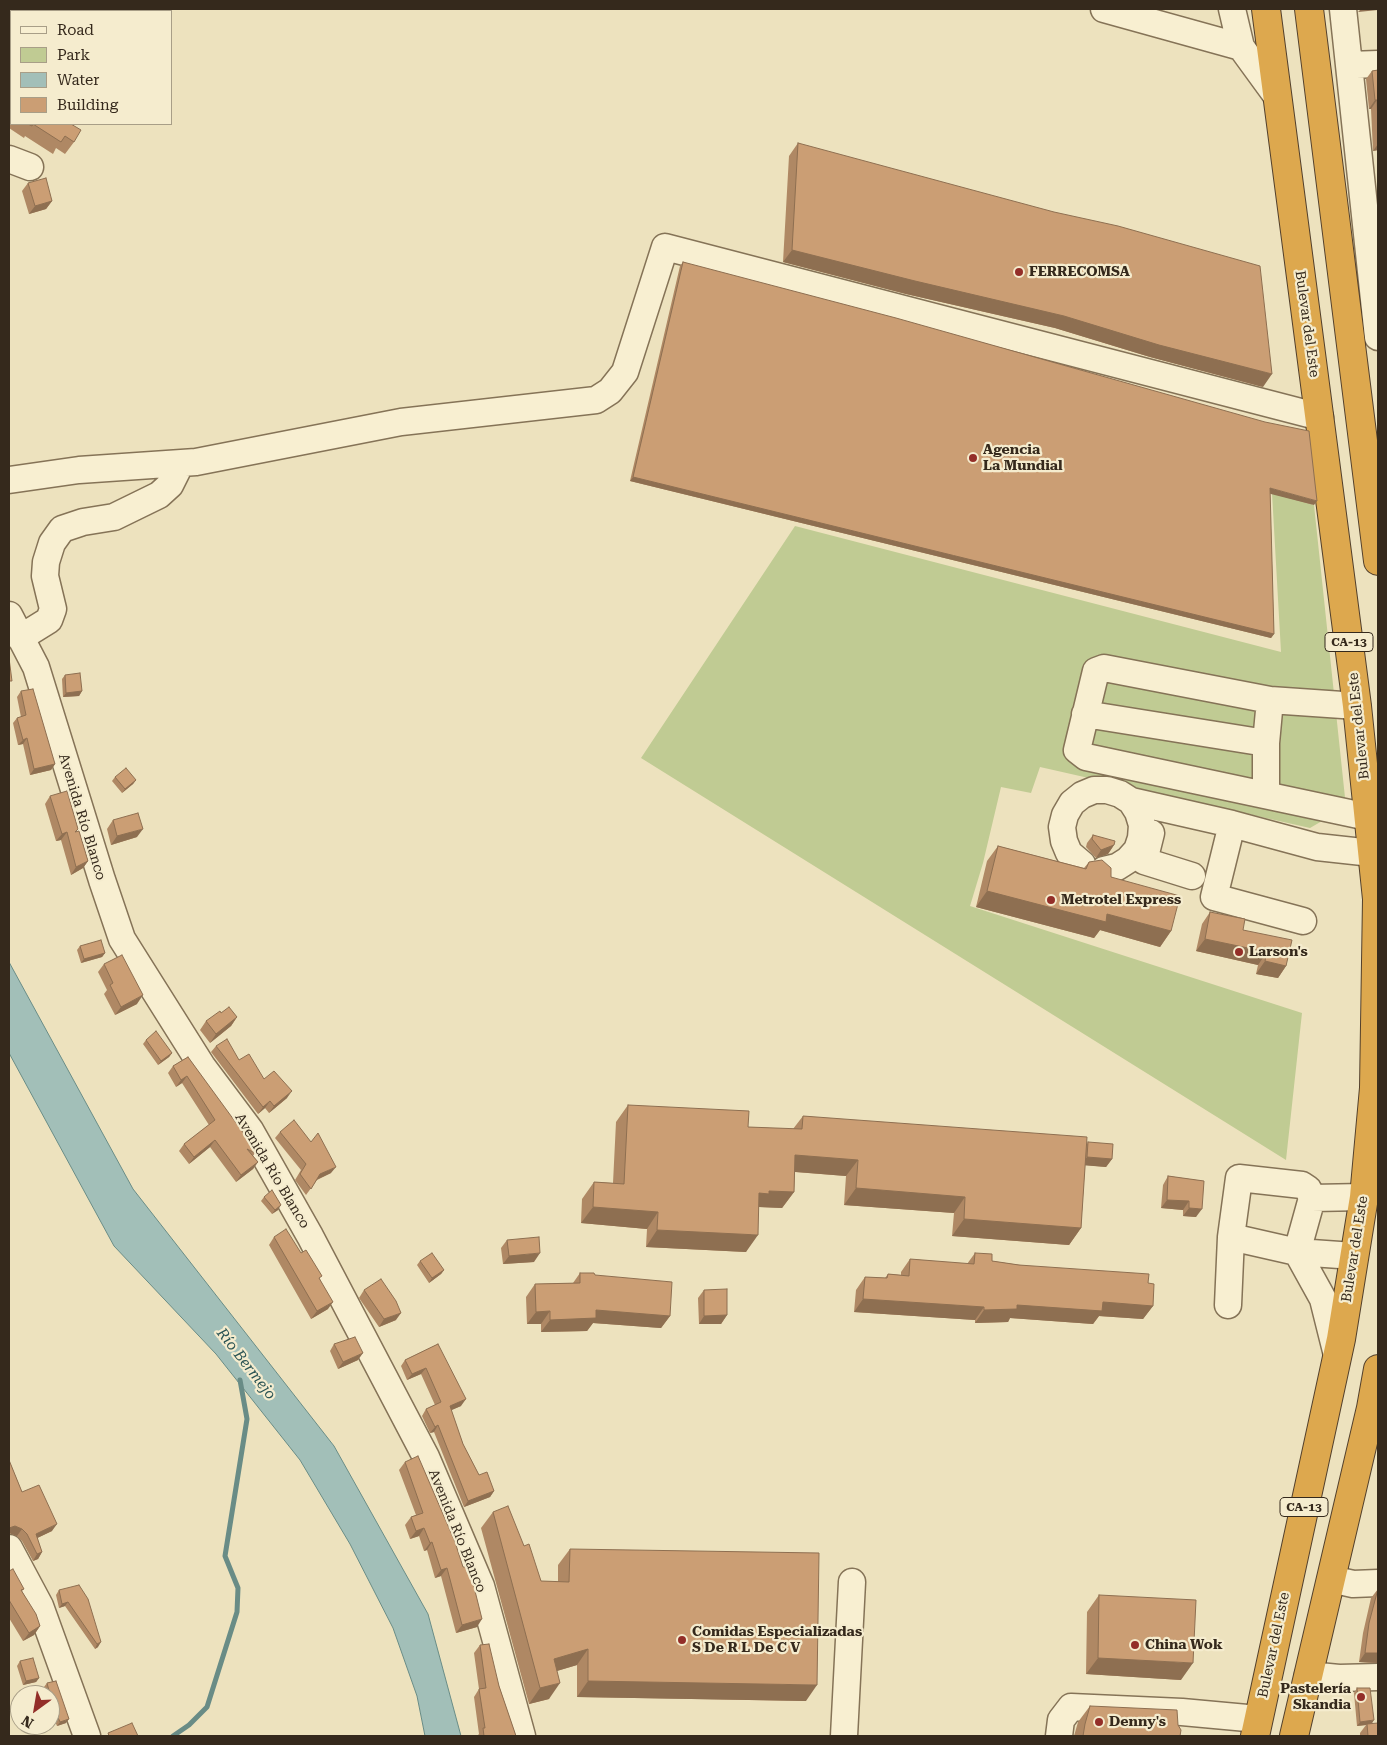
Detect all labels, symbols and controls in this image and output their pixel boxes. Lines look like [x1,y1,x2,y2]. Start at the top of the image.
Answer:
legend [10,10,172,125]
text: Road [57,21,94,39]
text: Park [57,46,90,64]
text: Water [57,71,99,89]
text: Building [57,96,118,114]
place label: FERRECOMSA [1029,264,1130,280]
marker: FERRECOMSA [1013,266,1025,278]
street label: Bulevar del Este [1291,270,1323,378]
place label: Agencia La Mundial [983,442,1063,474]
marker: Agencia La Mundial [967,452,979,464]
road number: CA-13 [1325,632,1373,652]
street label: Bulevar del Este [1345,672,1373,780]
street label: Avenida Río Blanco [55,752,109,882]
place label: Metrotel Express [1061,892,1181,908]
marker: Metrotel Express [1045,894,1057,906]
place label: Larson's [1249,944,1308,960]
marker: Larson's [1233,946,1245,958]
street label: Avenida Río Blanco [231,1110,313,1232]
street label: Bulevar del Este [1338,1195,1372,1303]
water label: Río Bermejo [213,1325,279,1403]
street label: Avenida Río Blanco [425,1467,489,1595]
road number: CA-13 [1280,1498,1328,1516]
street label: Bulevar del Este [1255,1591,1293,1699]
place label: Comidas Especializadas S De R L De C V [692,1624,862,1656]
marker: Comidas Especializadas S De R L De C V [676,1634,688,1646]
place label: China Wok [1145,1637,1223,1653]
marker: China Wok [1129,1639,1141,1651]
place label: Pastelería Skandia [1280,1681,1351,1714]
north arrow [10,1685,60,1735]
marker: Pastelería Skandia [1355,1691,1367,1703]
text: N [19,1712,36,1732]
place label: Denny's [1109,1714,1166,1730]
marker: Denny's [1093,1716,1105,1728]

